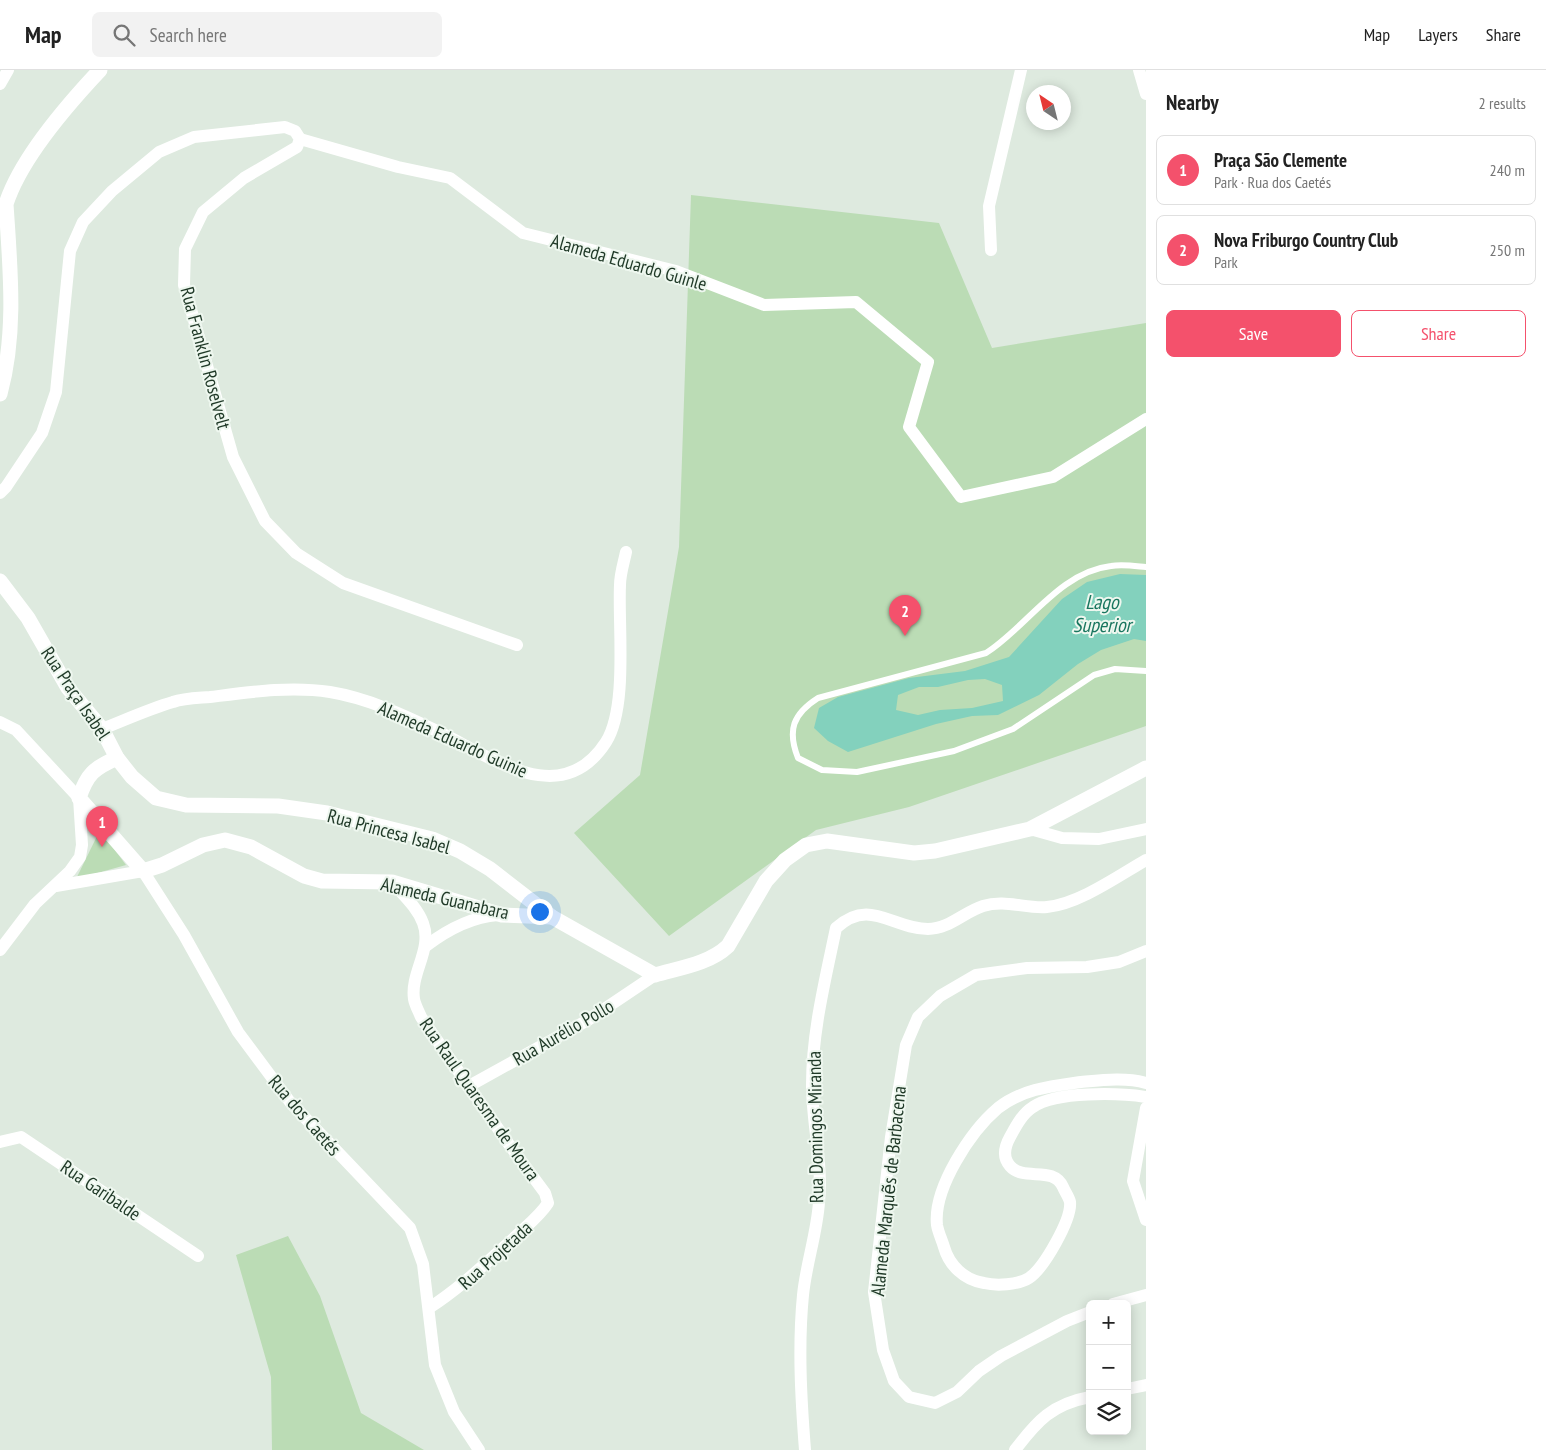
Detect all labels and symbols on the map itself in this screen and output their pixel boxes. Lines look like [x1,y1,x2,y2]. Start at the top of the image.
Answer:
north arrow [1026,85,1071,130]
street label: Alameda Eduardo Guinle [548,228,710,296]
street label: Rua Franklin Roselvelt [175,284,237,433]
water label: Lago Superior [1073,589,1134,638]
pin: 2 [889,595,921,636]
street label: Rua Praça Isabel [36,642,116,745]
street label: Alameda Eduardo Guinie [375,695,532,783]
street label: Rua Princesa Isabel [325,803,454,859]
pin: 1 [86,806,118,847]
street label: Alameda Guanabara [379,872,511,924]
your location [527,899,553,925]
street label: Rua Aurélio Pollo [508,993,618,1071]
street label: Rua Raul Quaresma de Moura [415,1013,545,1185]
street label: Rua Domingos Miranda [802,1051,828,1203]
street label: Rua dos Caetés [263,1070,347,1160]
street label: Alameda Marquẽs de Barbacena [865,1085,911,1297]
street label: Rua Garibalde [56,1154,146,1226]
street label: Rua Projetada [453,1216,537,1294]

